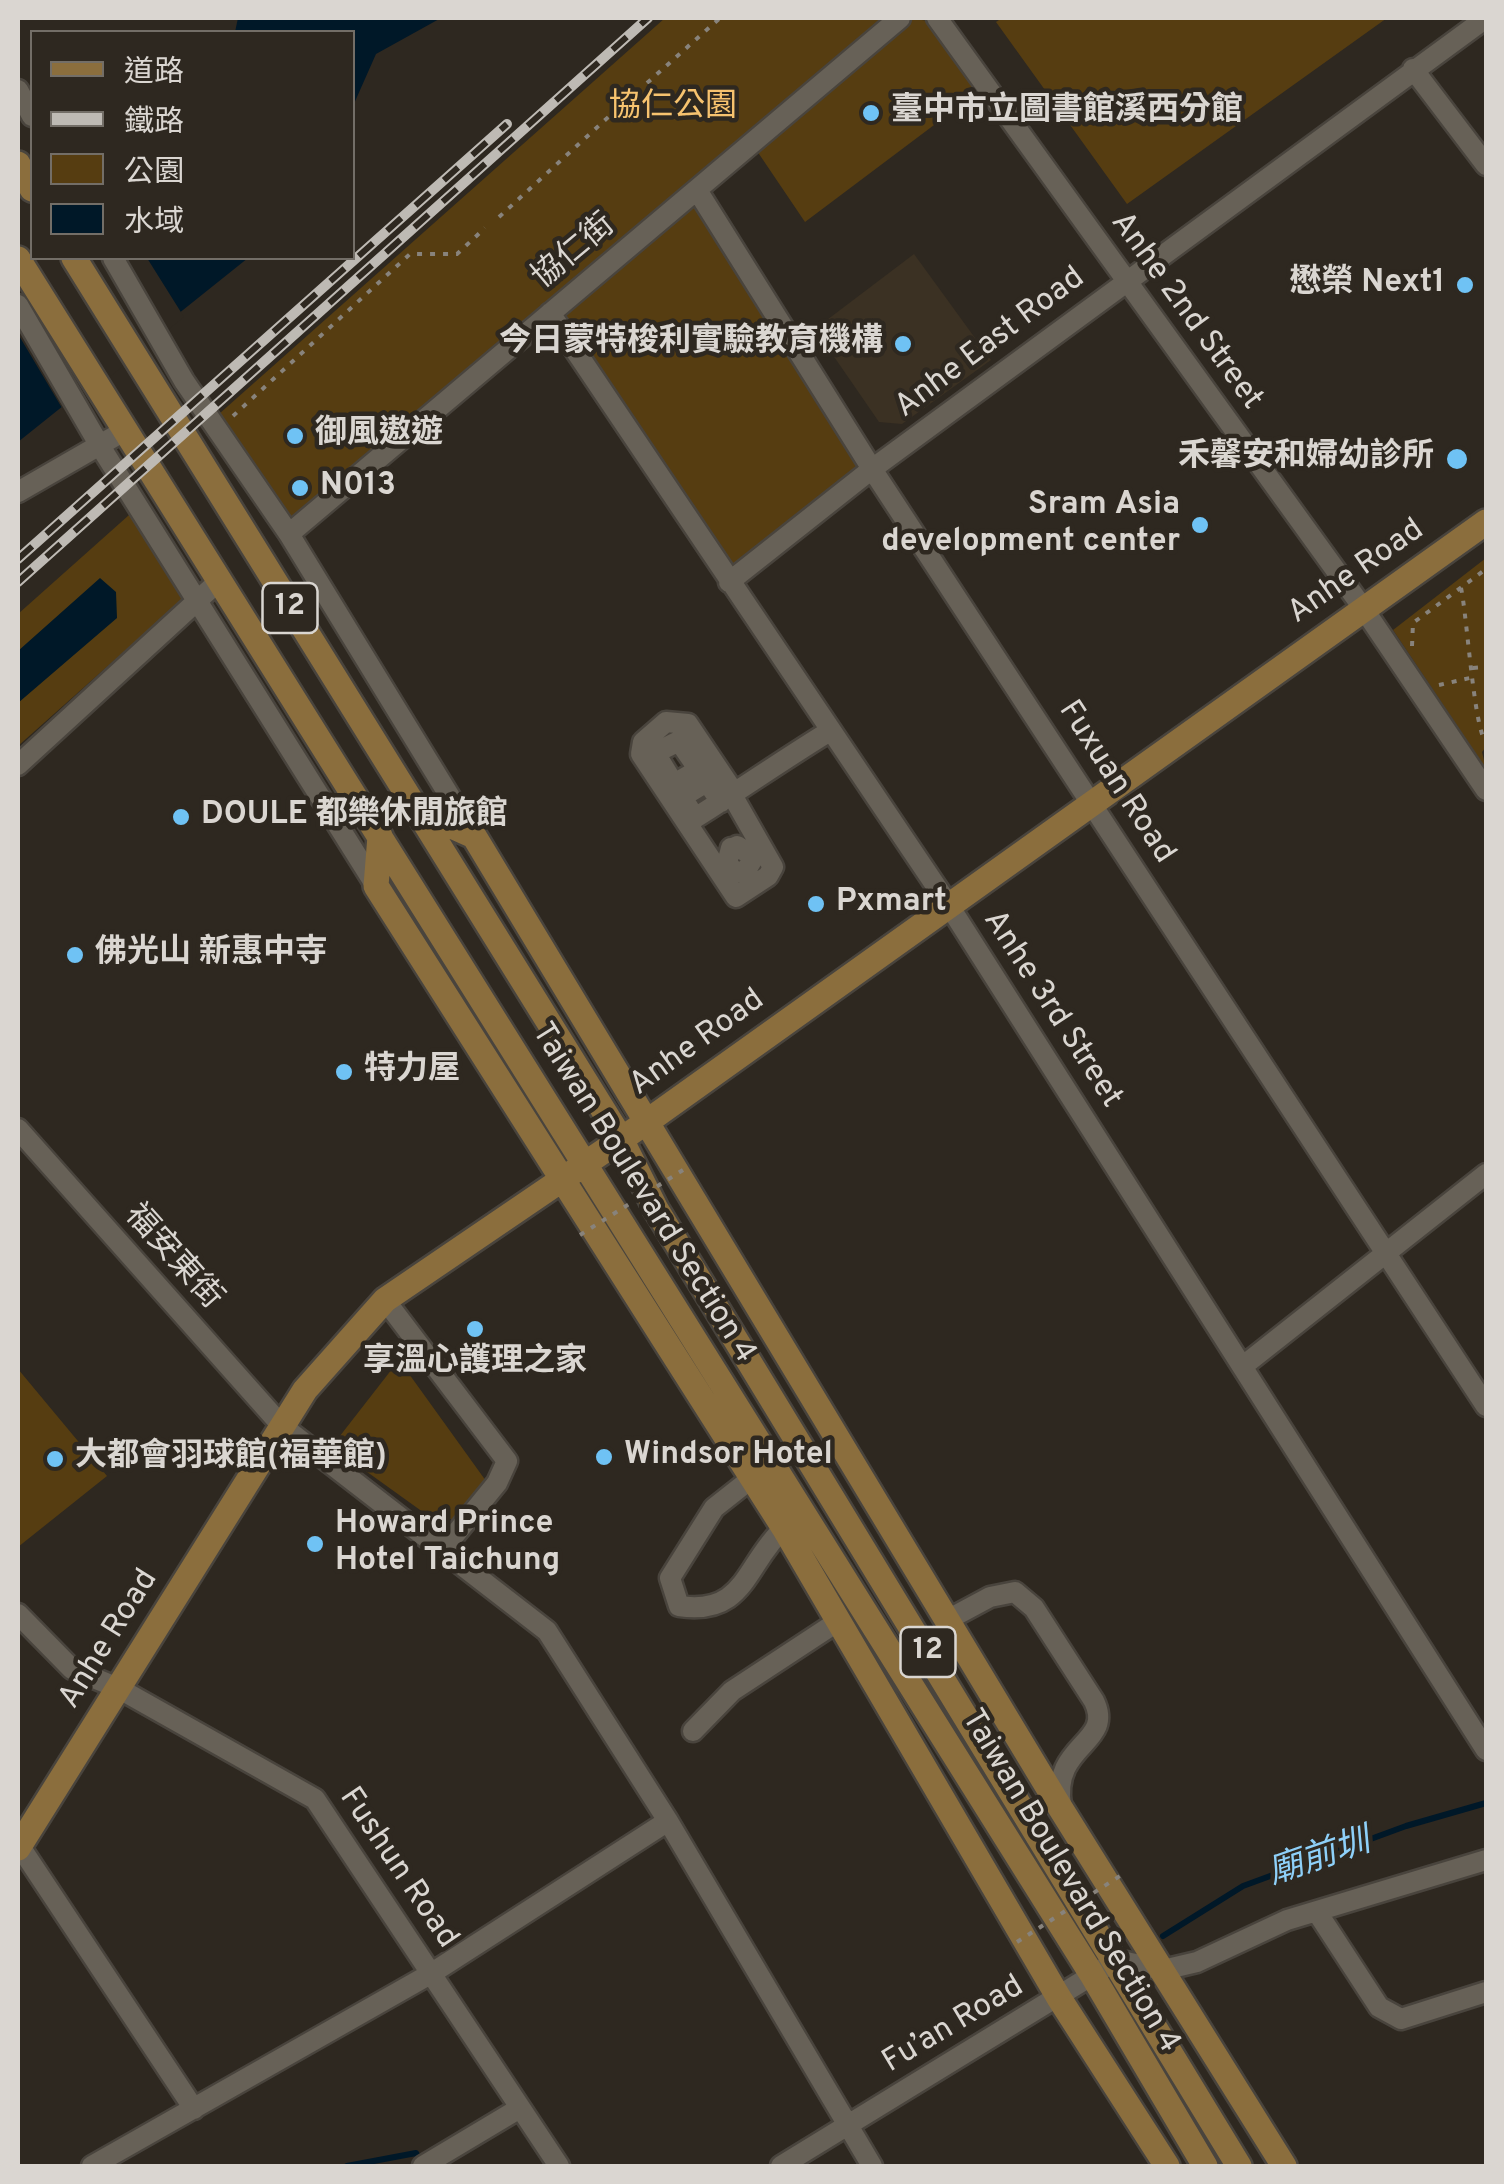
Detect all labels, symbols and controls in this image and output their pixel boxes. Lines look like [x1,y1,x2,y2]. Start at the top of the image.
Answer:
legend [30,30,355,260]
text: 道路 [124,55,184,92]
park label: 協仁公園 [609,90,737,128]
place label: 臺中市立圖書館溪西分館 [891,94,1243,132]
marker: 臺中市立圖書館溪西分館 [860,102,882,124]
text: 鐵路 [124,105,184,142]
text: 公園 [124,155,184,192]
text: 水域 [124,205,184,242]
street label: Anhe 2nd Street [1101,206,1269,418]
street label: 協仁街 [526,207,624,299]
street label: Anhe East Road [889,260,1093,428]
place label: 懋榮 Next1 [1289,266,1445,304]
marker: 懋榮 Next1 [1454,274,1476,296]
place label: 今日蒙特梭利實驗教育機構 [499,325,883,363]
marker: 今日蒙特梭利實驗教育機構 [892,333,914,355]
place label: 御風遨遊 [315,417,443,455]
marker: 御風遨遊 [284,425,306,447]
place label: 禾馨安和婦幼診所 [1178,440,1434,478]
marker: 禾馨安和婦幼診所 [1444,446,1470,472]
place label: N013 [320,469,396,507]
marker: N013 [289,477,311,499]
place label: Sram Asia development center [881,488,1180,563]
street label: Anhe Road [1282,512,1432,634]
marker: Sram Asia development center [1189,514,1211,536]
road number: 12 [262,583,318,633]
street label: Fuxuan Road [1048,694,1182,872]
place label: DOULE 都樂休閒旅館 [201,798,508,836]
marker: DOULE 都樂休閒旅館 [170,806,192,828]
place label: Pxmart [836,885,947,923]
marker: Pxmart [805,893,827,915]
street label: Anhe 3rd Street [973,904,1129,1116]
place label: 佛光山 新惠中寺 [95,936,327,974]
marker: 佛光山 新惠中寺 [64,944,86,966]
street label: Anhe Road [623,982,773,1106]
street label: Taiwan Boulevard Section 4 [521,1017,763,1371]
place label: 特力屋 [364,1053,460,1091]
marker: 特力屋 [333,1061,355,1083]
street label: 福安東街 [115,1198,229,1318]
marker: 享溫心護理之家 [464,1318,486,1340]
place label: 享溫心護理之家 [363,1345,587,1383]
place label: Windsor Hotel [624,1438,833,1476]
place label: 大都會羽球館(福華館) [75,1440,387,1478]
marker: Windsor Hotel [593,1446,615,1468]
marker: 大都會羽球館(福華館) [44,1448,66,1470]
place label: Howard Prince Hotel Taichung [335,1507,560,1582]
marker: Howard Prince Hotel Taichung [304,1533,326,1555]
street label: Anhe Road [52,1563,168,1717]
road number: 12 [900,1627,956,1677]
street label: Taiwan Boulevard Section 4 [951,1703,1187,2061]
street label: Fushun Road [329,1781,465,1957]
water label: 廟前圳 [1264,1823,1376,1897]
street label: Fu’an Road [877,1969,1031,2083]

